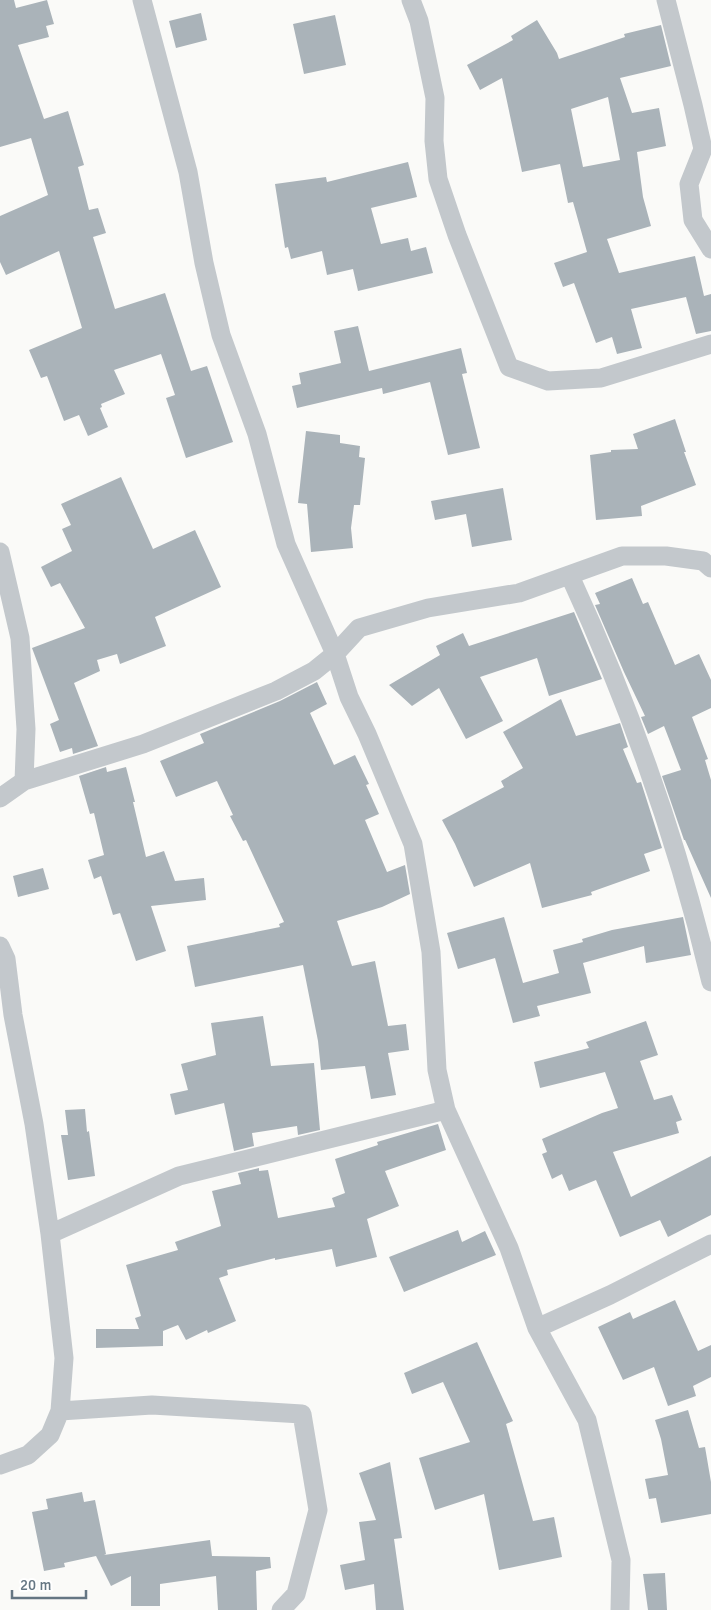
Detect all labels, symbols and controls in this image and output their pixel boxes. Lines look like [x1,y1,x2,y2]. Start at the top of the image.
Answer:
scale bar [12,1568,86,1600]
text: 20 m [20,1576,51,1594]

